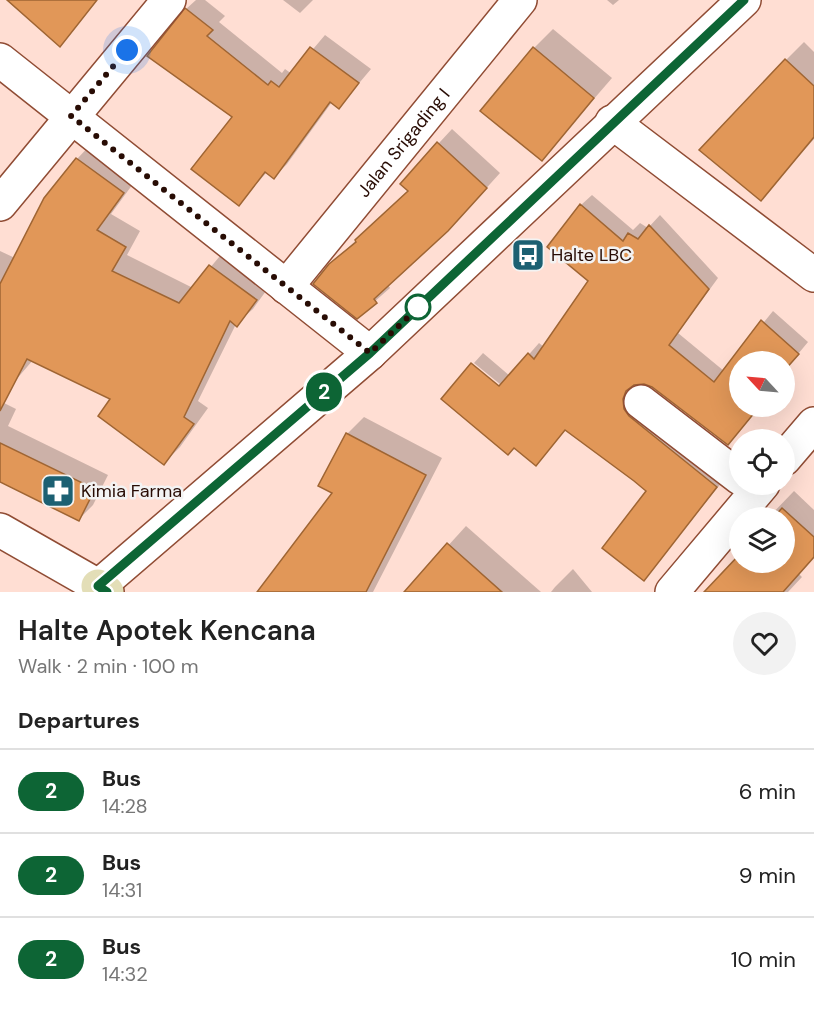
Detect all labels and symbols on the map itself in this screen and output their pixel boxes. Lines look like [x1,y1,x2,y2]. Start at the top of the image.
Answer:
your location [112,35,142,65]
street label: Jalan Srigading I [352,83,455,202]
bus stop icon: Halte LBC [510,237,546,273]
place label: Halte LBC [551,243,632,267]
unlabelled marker [405,294,431,320]
north arrow [729,351,795,417]
line badge: 2 [304,372,344,412]
pharmacy icon: Kimia Farma [40,473,76,509]
place label: Kimia Farma [81,479,182,503]

